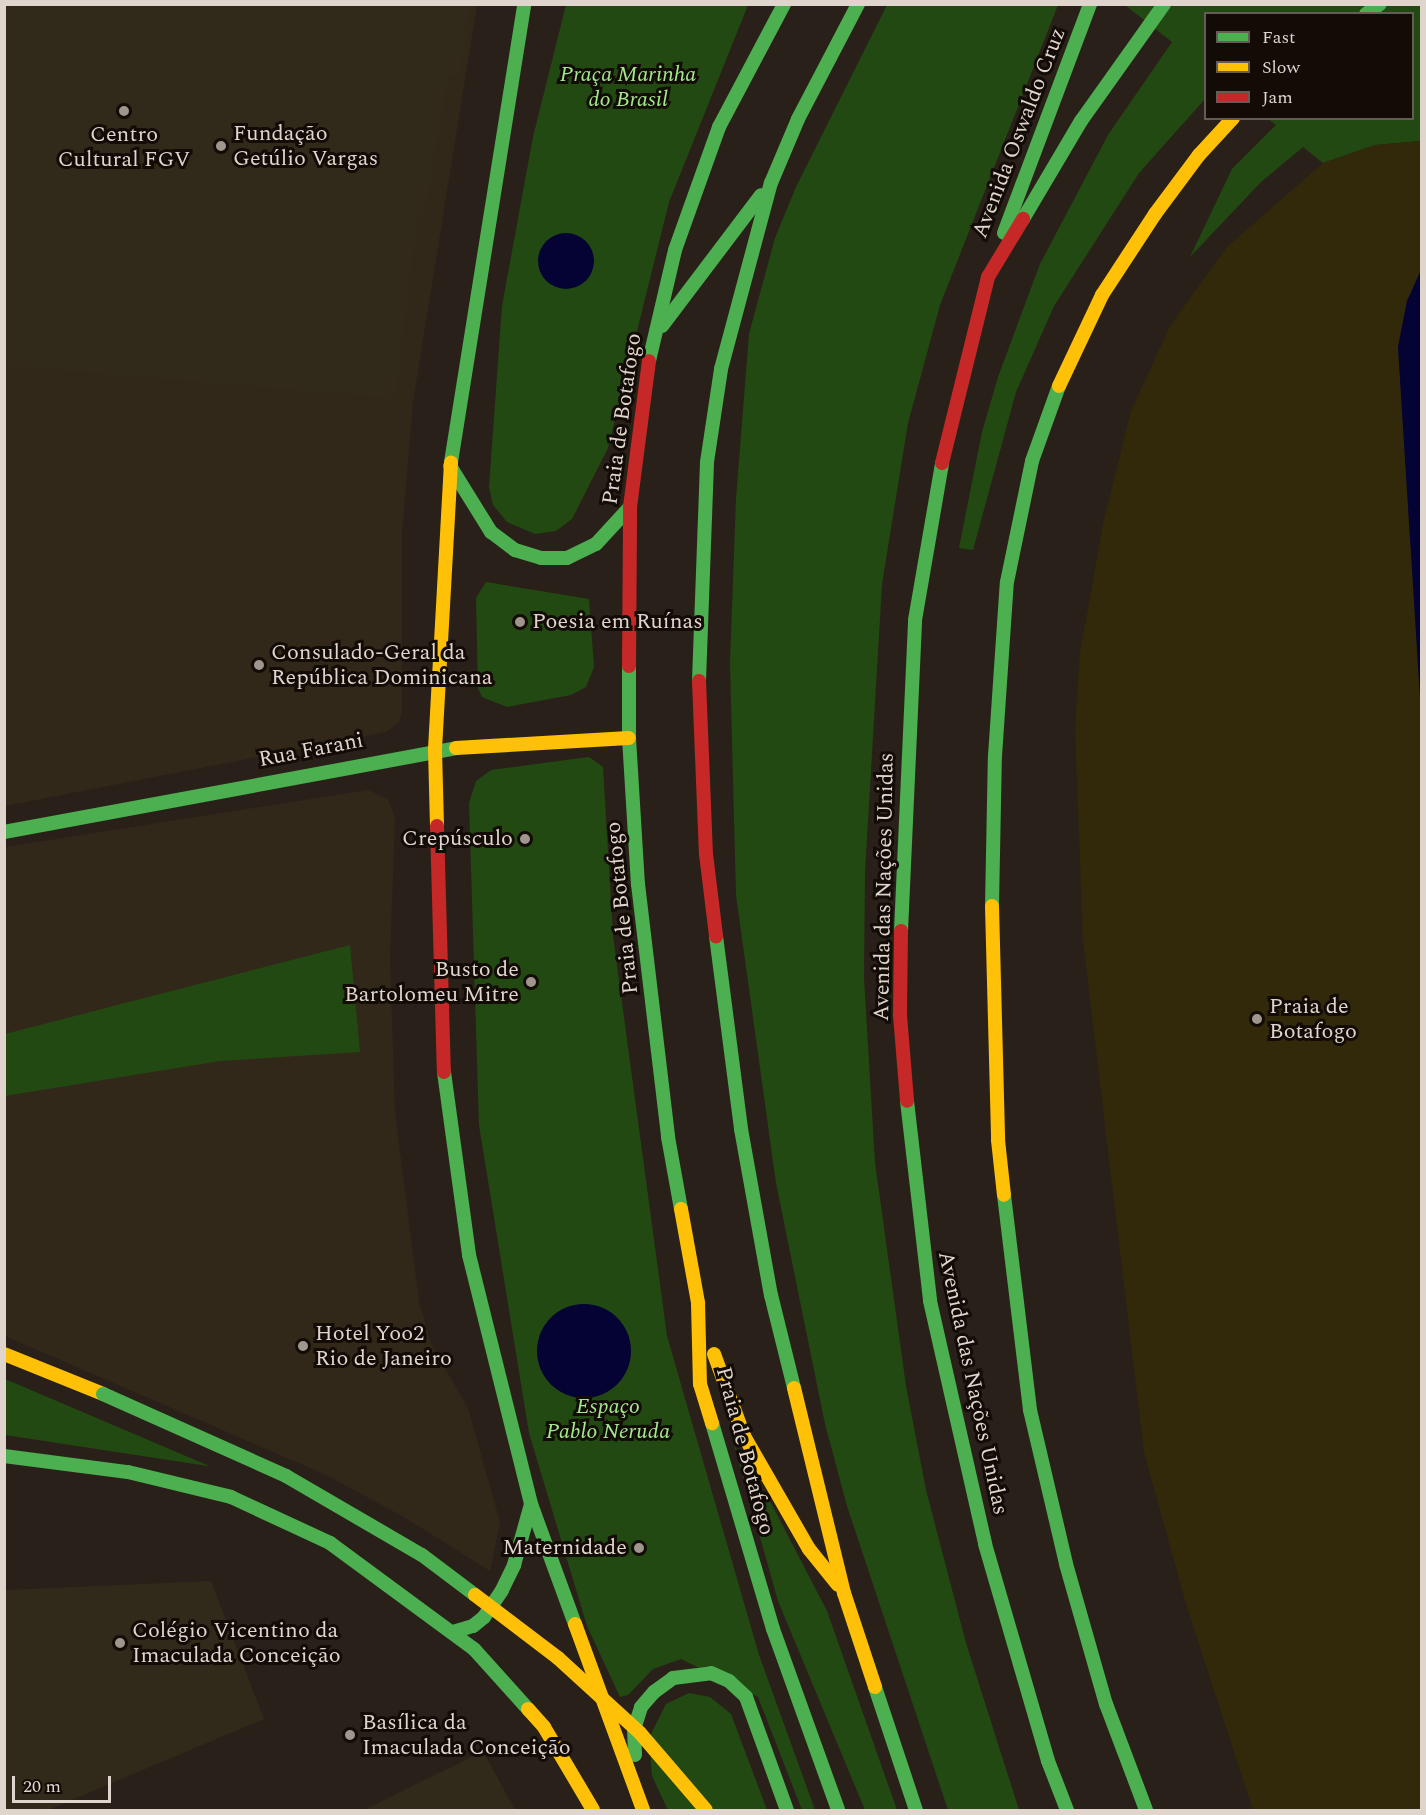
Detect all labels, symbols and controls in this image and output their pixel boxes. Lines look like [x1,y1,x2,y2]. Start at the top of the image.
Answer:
legend [1204,12,1414,120]
street label: Avenida Oswaldo Cruz [967,24,1071,242]
text: Fast [1262,24,1295,51]
text: Slow [1262,54,1300,81]
park label: Praça Marinha do Brasil [560,61,696,112]
text: Jam [1262,84,1293,111]
marker: Centro Cultural FGV [117,104,131,118]
place label: Fundação Getúlio Vargas [233,120,378,172]
place label: Centro Cultural FGV [58,121,190,172]
marker: Fundação Getúlio Vargas [214,139,228,153]
street label: Praia de Botafogo [597,331,647,507]
place label: Poesia em Ruínas [532,609,703,635]
marker: Poesia em Ruínas [513,615,527,629]
place label: Consulado-Geral da República Dominicana [271,639,492,690]
marker: Consulado-Geral da República Dominicana [252,658,266,672]
street label: Rua Farani [256,727,366,773]
street label: Avenida das Nações Unidas [868,752,900,1022]
street label: Praia de Botafogo [600,821,644,995]
place label: Crepúsculo [402,826,513,852]
marker: Crepúsculo [518,832,532,846]
place label: Busto de Bartolomeu Mitre [344,956,519,1008]
marker: Busto de Bartolomeu Mitre [524,975,538,989]
place label: Praia de Botafogo [1269,993,1357,1044]
marker: Praia de Botafogo [1250,1012,1264,1026]
street label: Avenida das Nações Unidas [932,1249,1014,1517]
place label: Hotel Yoo2 Rio de Janeiro [315,1320,452,1372]
marker: Hotel Yoo2 Rio de Janeiro [296,1339,310,1353]
street label: Praia de Botafogo [710,1364,780,1538]
park label: Espaço Pablo Neruda [546,1393,670,1444]
place label: Maternidade [502,1535,627,1561]
marker: Maternidade [632,1541,646,1555]
place label: Colégio Vicentino da Imaculada Conceição [132,1617,341,1669]
marker: Colégio Vicentino da Imaculada Conceição [113,1636,127,1650]
place label: Basílica da Imaculada Conceição [362,1709,571,1760]
marker: Basílica da Imaculada Conceição [343,1728,357,1742]
scale bar [15,1764,114,1802]
text: 20 m [23,1773,61,1800]

